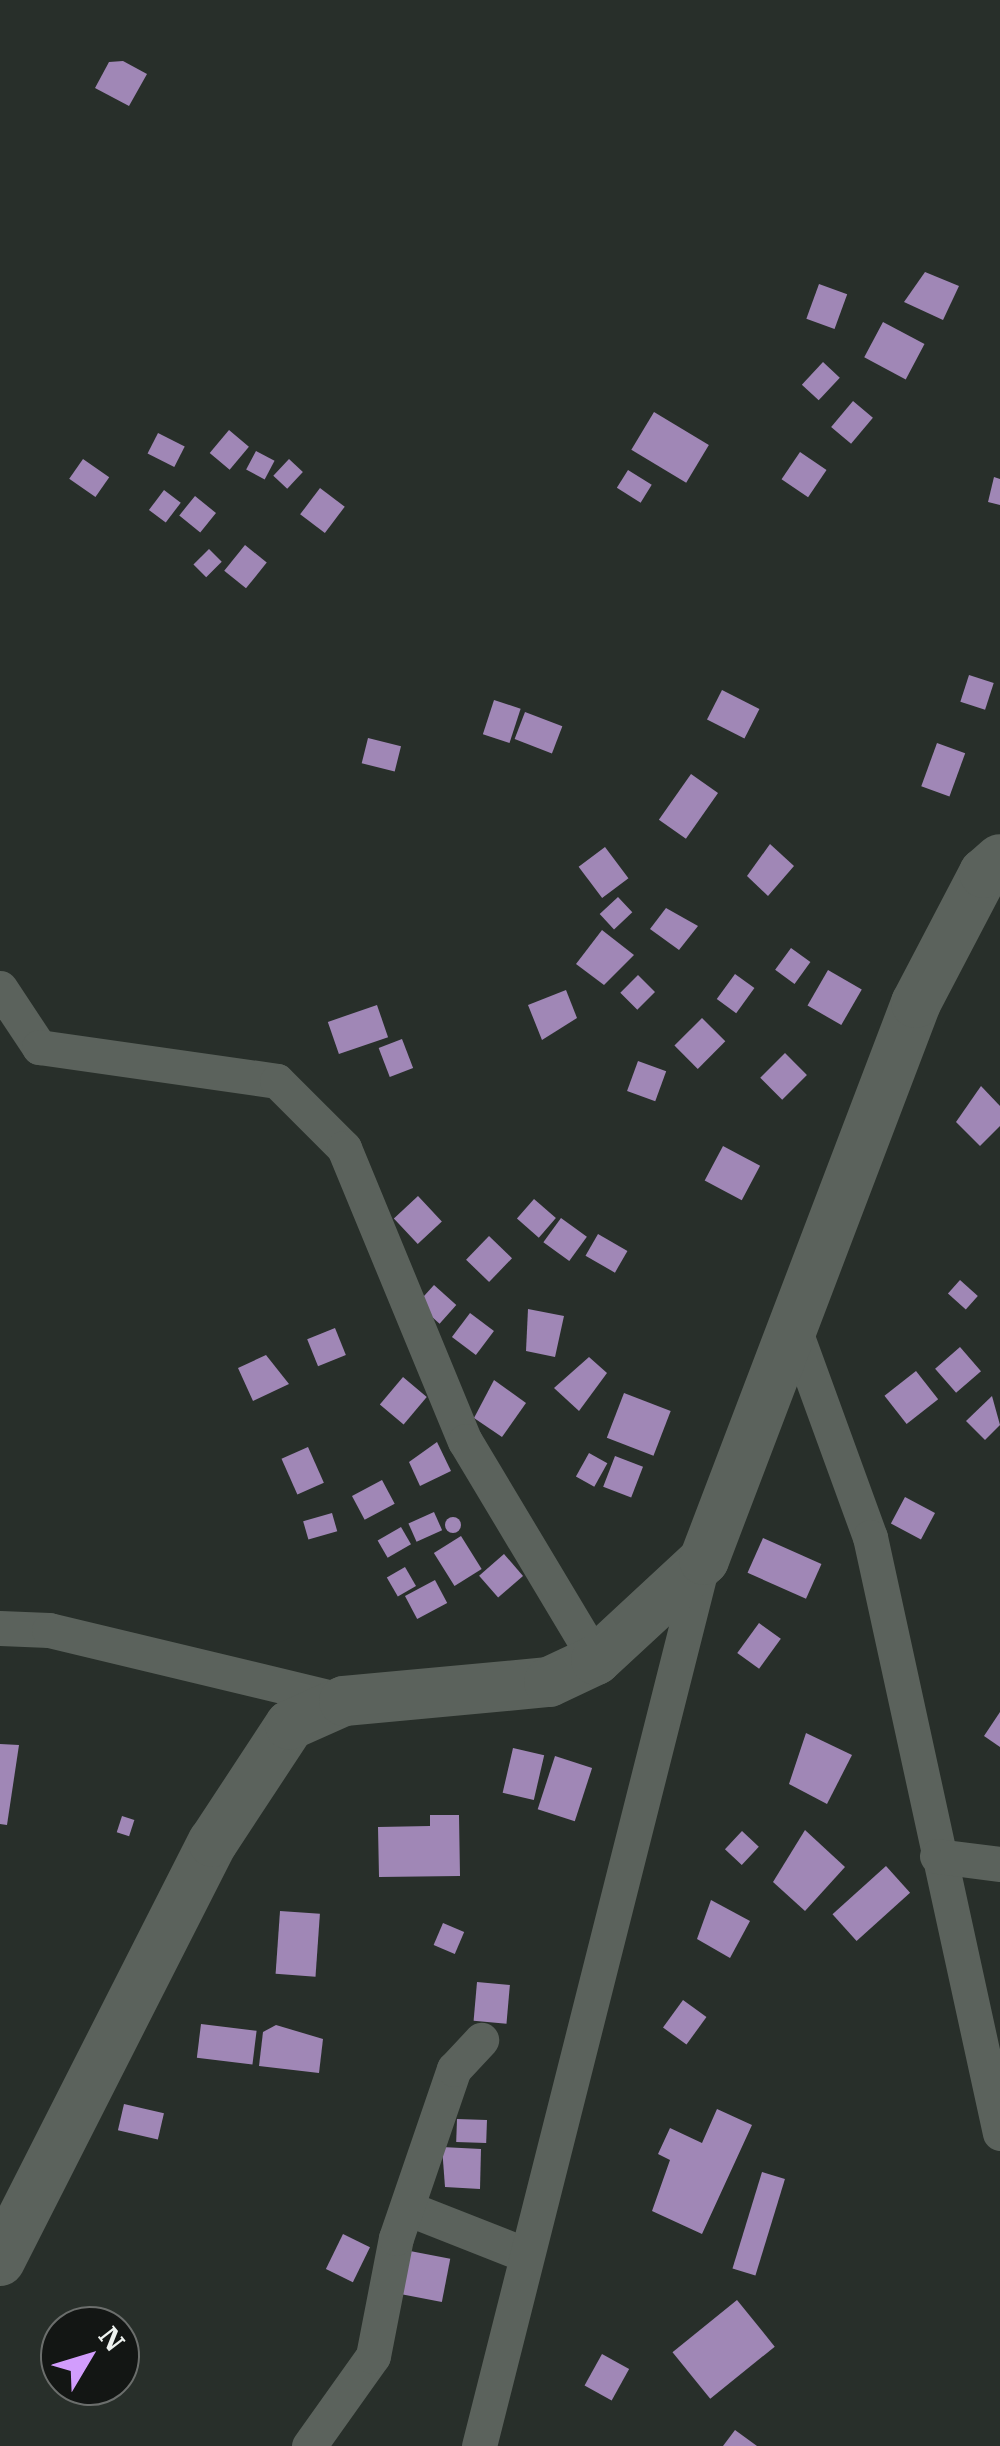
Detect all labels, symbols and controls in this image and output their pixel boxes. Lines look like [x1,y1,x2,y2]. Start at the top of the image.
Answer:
north arrow [40,2306,140,2406]
text: N [91,2318,134,2359]

